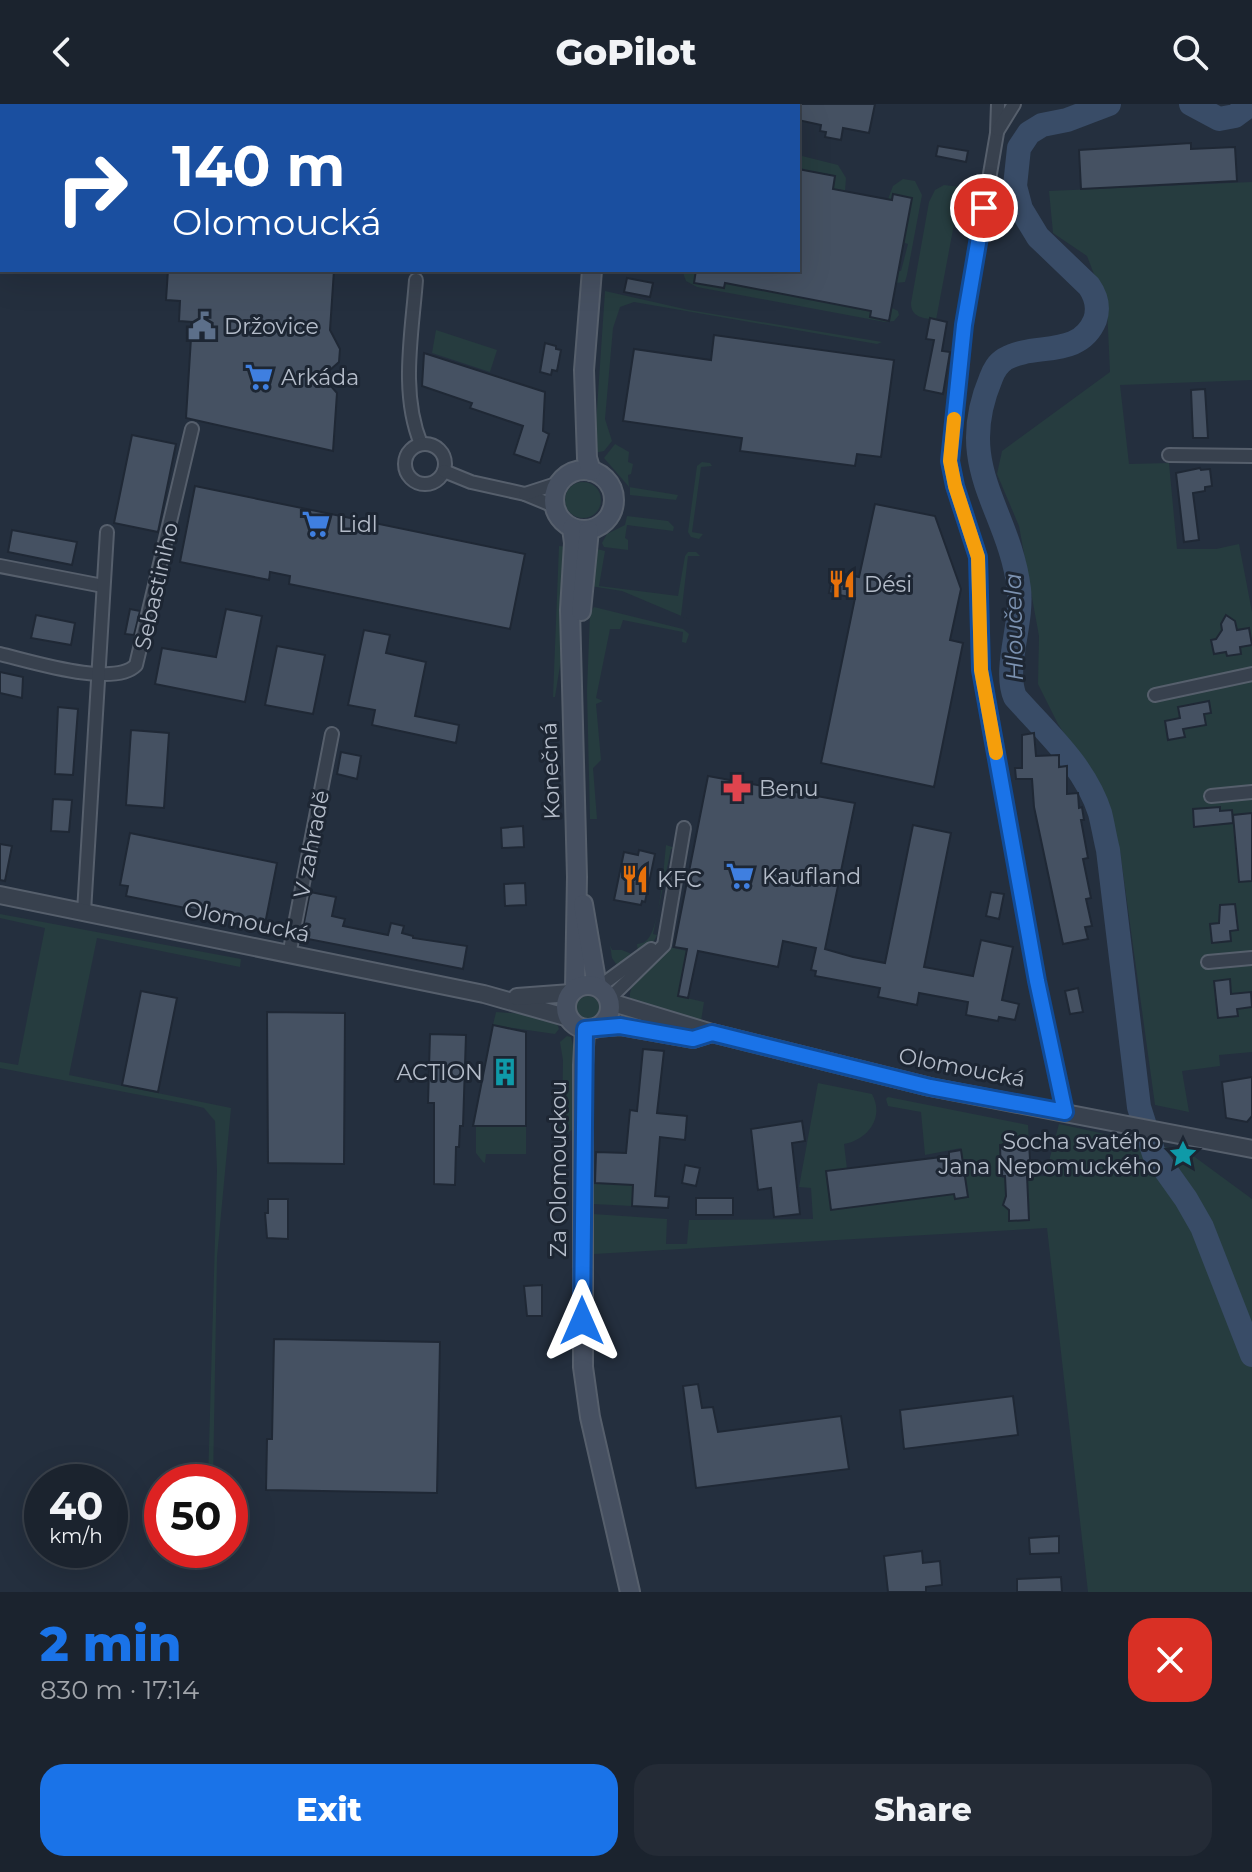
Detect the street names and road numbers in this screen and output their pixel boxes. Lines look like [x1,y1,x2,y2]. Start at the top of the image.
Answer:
street label: Sebastiniho [129,520,184,652]
street label: Konečná [535,722,566,820]
street label: V zahradě [288,788,335,900]
street label: Olomoucká [181,895,312,948]
street label: Olomoucká [896,1042,1027,1093]
street label: Za Olomouckou [545,1081,572,1257]

